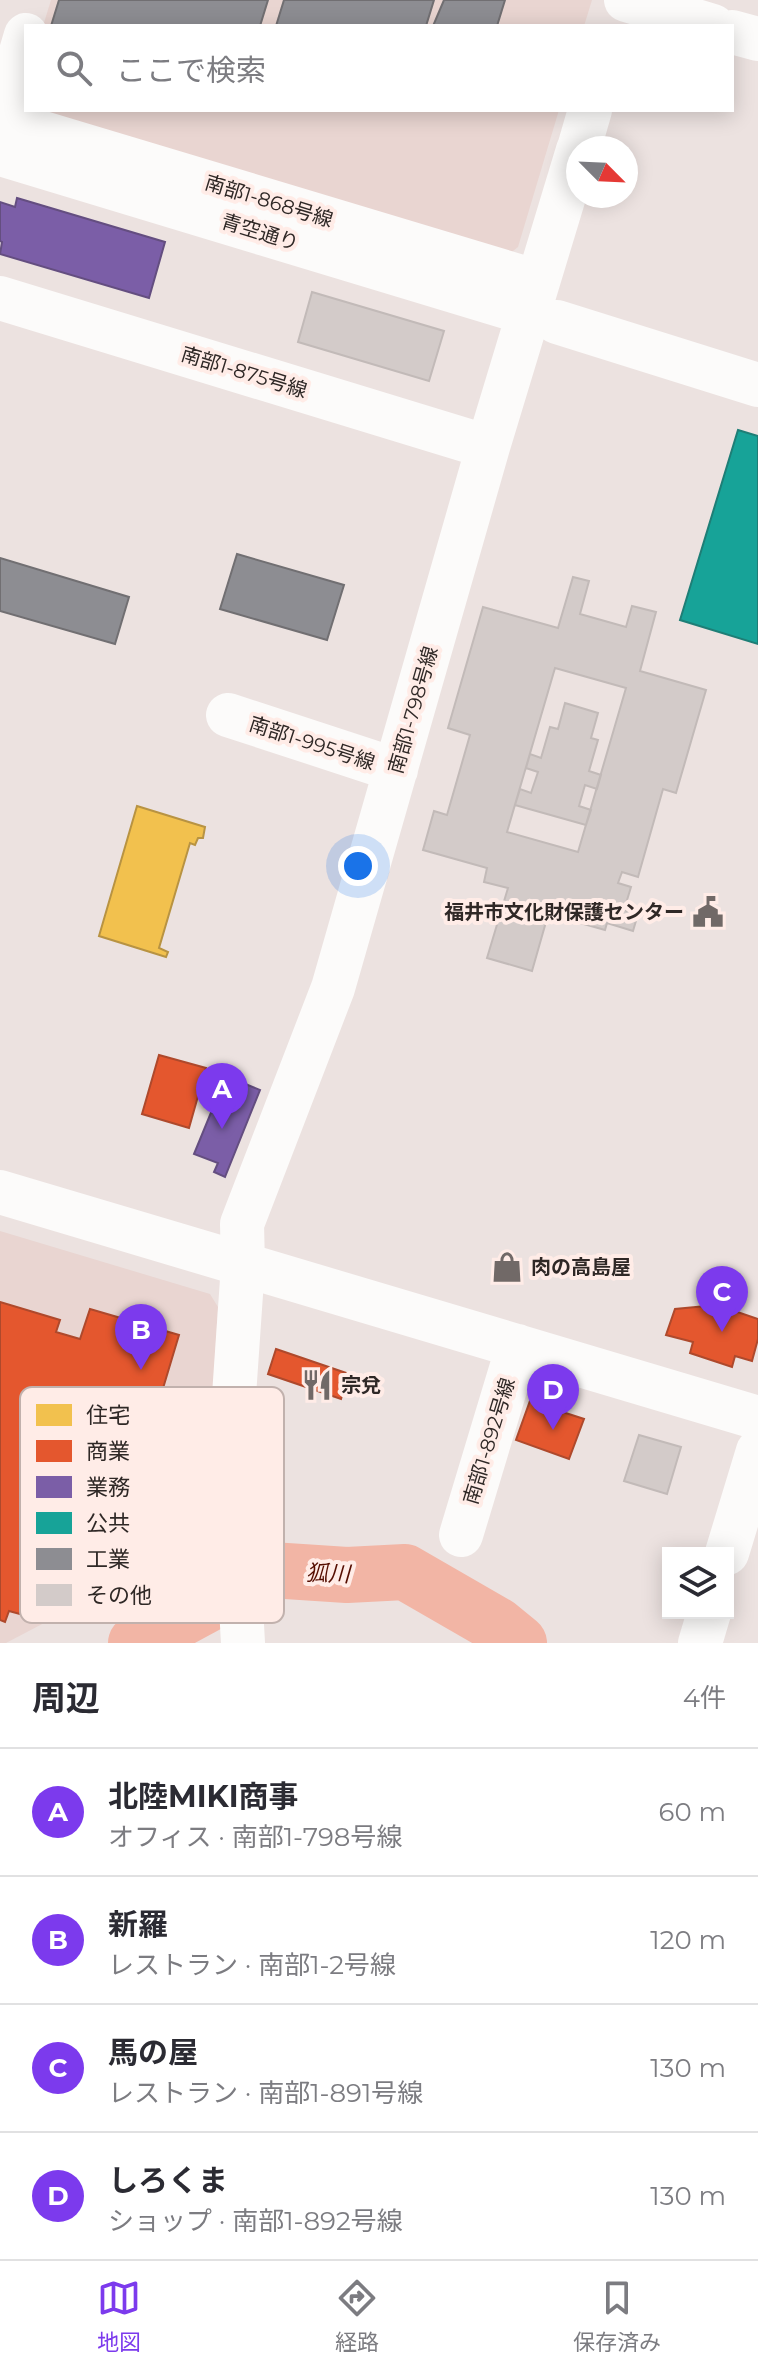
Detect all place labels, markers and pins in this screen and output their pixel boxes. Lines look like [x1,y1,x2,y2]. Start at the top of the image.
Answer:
public building icon: 福井市文化財保護センター [691,895,725,929]
place label: 福井市文化財保護センター [444,900,684,924]
pin: A [196,1063,248,1129]
shop icon: 肉の高島屋 [490,1250,524,1284]
place label: 肉の高島屋 [531,1255,631,1279]
pin: C [696,1266,748,1332]
pin: B [115,1304,167,1370]
pin: D [527,1364,579,1430]
restaurant icon: 宗兌 [300,1368,334,1402]
place label: 宗兌 [341,1373,381,1397]

